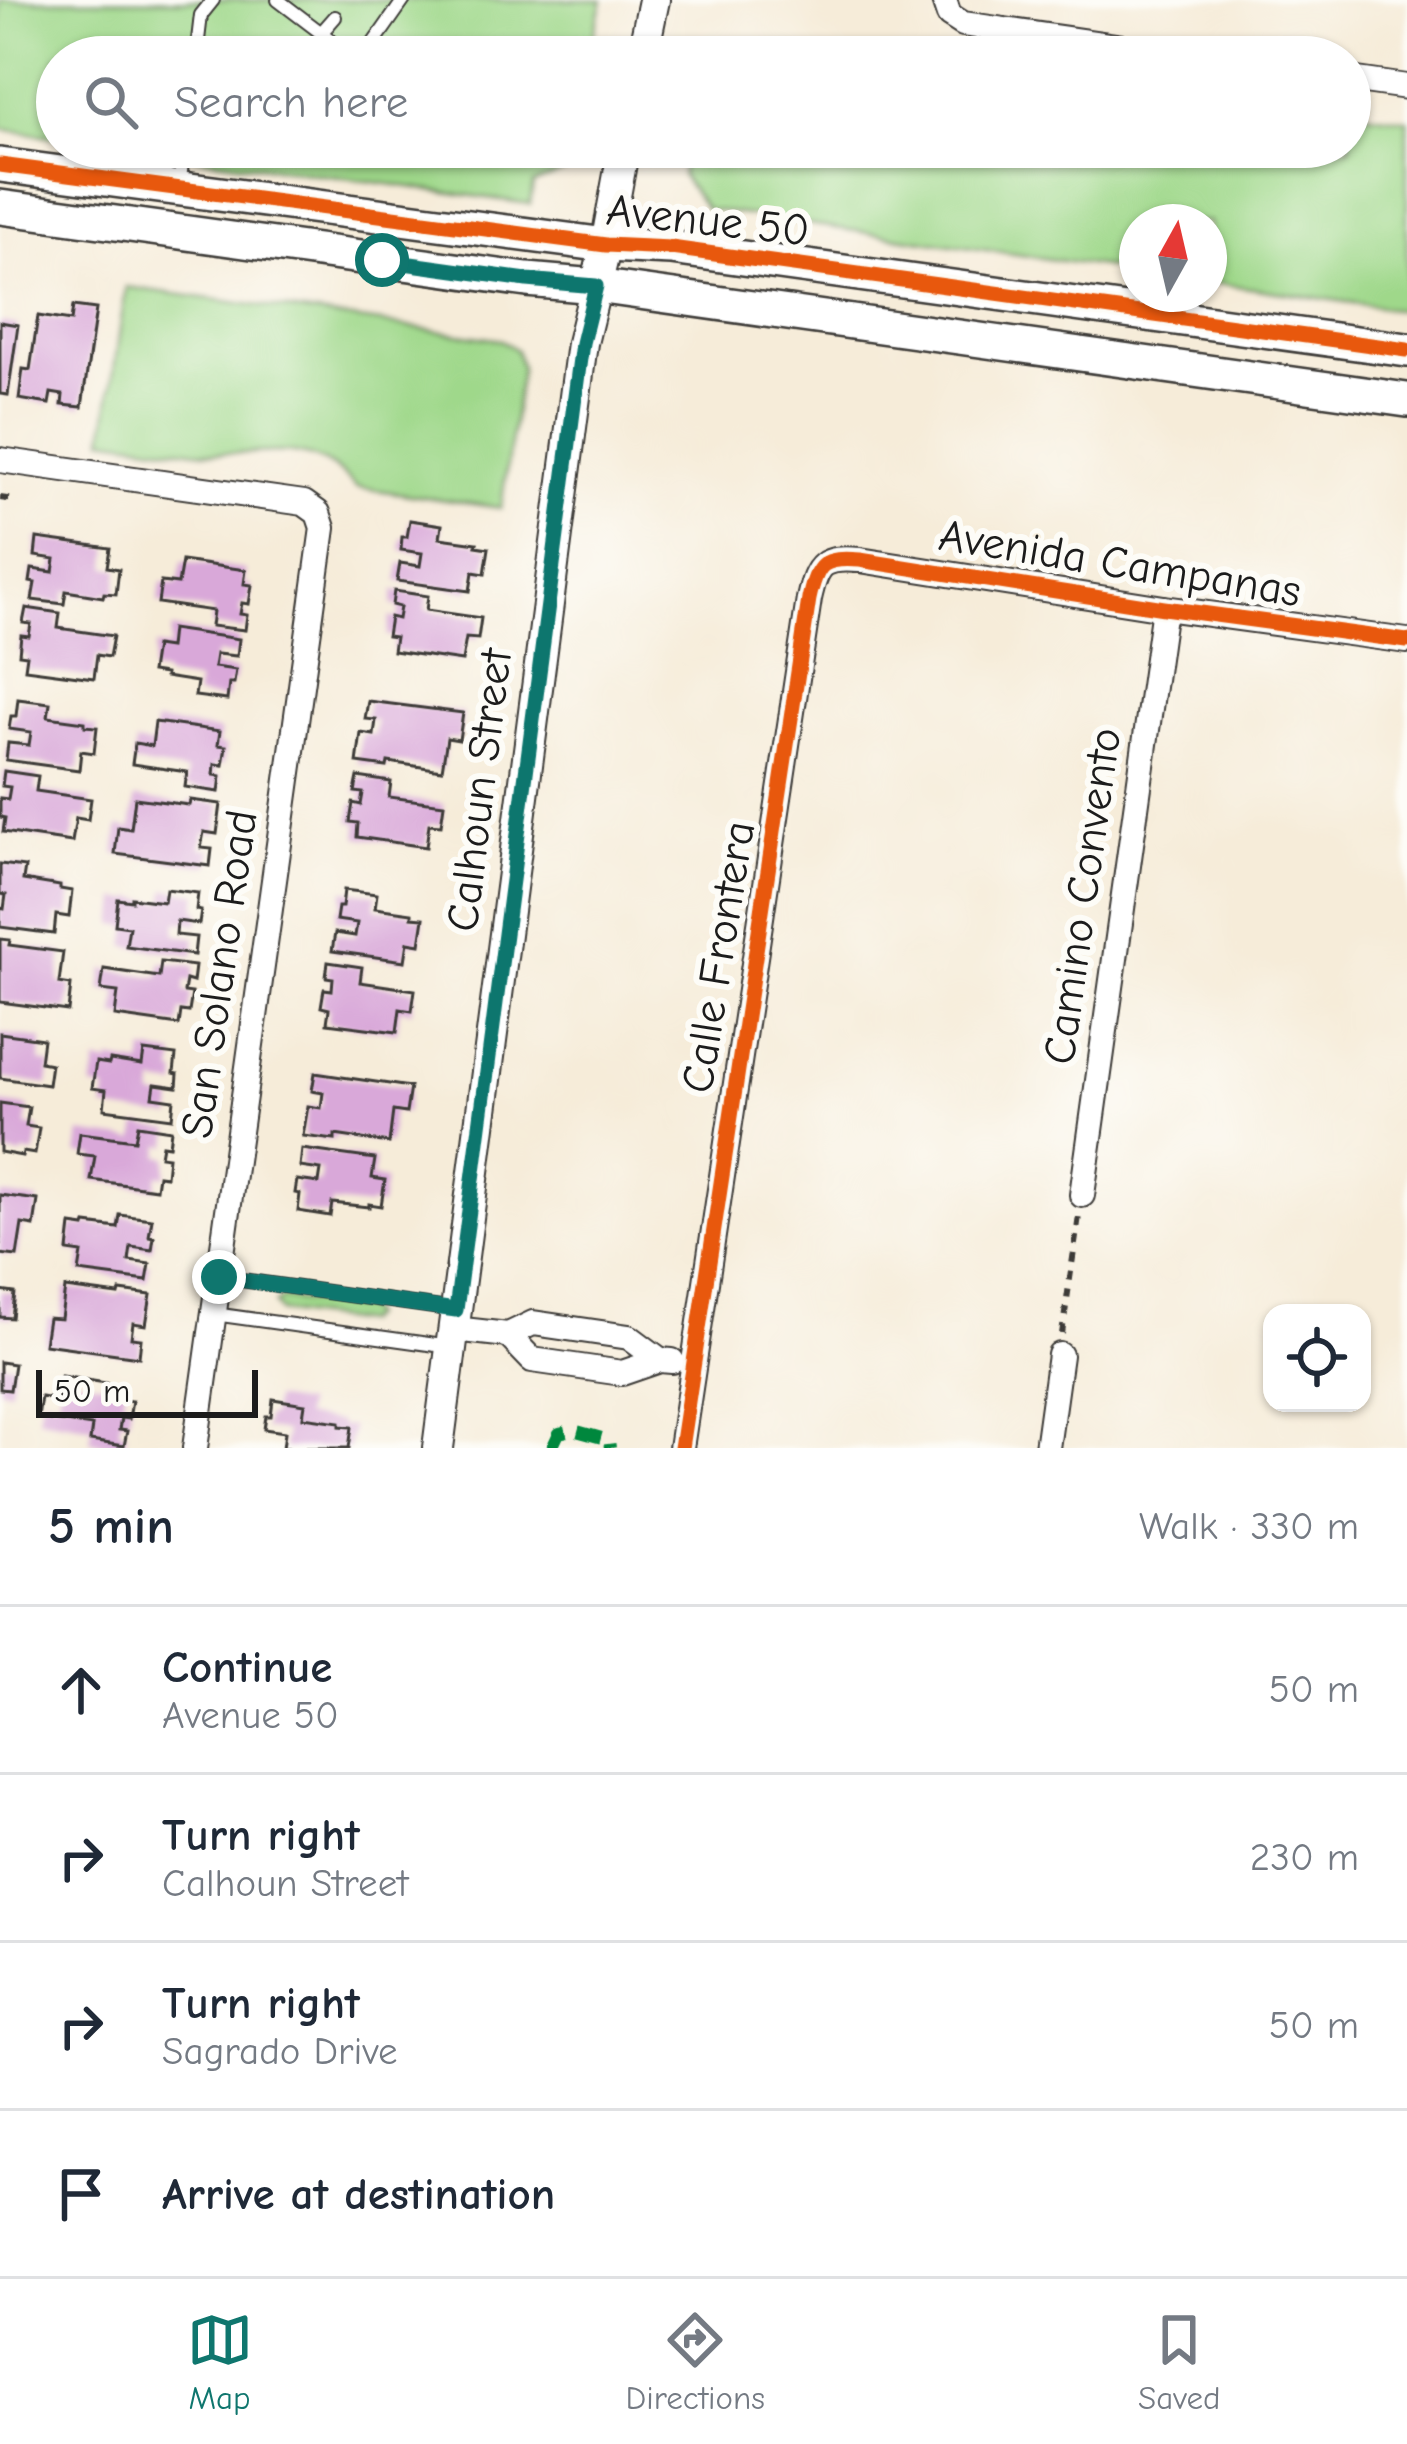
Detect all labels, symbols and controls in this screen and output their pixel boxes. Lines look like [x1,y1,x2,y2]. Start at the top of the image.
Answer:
search box [36,36,1371,168]
icon: search [78,69,144,135]
text: Search here [174,76,408,128]
street label: Avenue 50 [604,183,812,257]
north arrow [1119,204,1227,312]
route start [355,233,409,287]
street label: Avenida Campanas [935,509,1305,617]
street label: Calhoun Street [436,645,522,934]
street label: Camino Convento [1033,725,1131,1067]
street label: San Solano Road [170,807,268,1141]
street label: Calle Frontera [671,818,765,1096]
route end [192,1250,246,1304]
map controls [1263,1304,1371,1412]
button: locate [1263,1304,1371,1412]
scale bar [36,1364,258,1417]
text: 50 m [54,1372,130,1410]
text: 5 min [48,1497,174,1556]
text: Walk · 330 m [1139,1504,1359,1549]
text: Continue [162,1641,332,1693]
icon: ahead [48,1657,114,1723]
text: 50 m [1269,1667,1359,1712]
text: Avenue 50 [162,1693,339,1738]
text: Turn right [162,1809,360,1861]
icon: right [48,1825,114,1891]
text: 230 m [1250,1835,1359,1880]
text: Calhoun Street [162,1861,408,1906]
text: Turn right [162,1977,360,2029]
icon: right [48,1993,114,2059]
text: 50 m [1269,2003,1359,2048]
text: Sagrado Drive [162,2029,397,2074]
icon: arrive [48,2161,114,2227]
text: Arrive at destination [162,2168,555,2220]
tab: Map [187,2307,253,2417]
tab: Directions [626,2307,765,2417]
tab: Saved [1138,2307,1220,2417]

